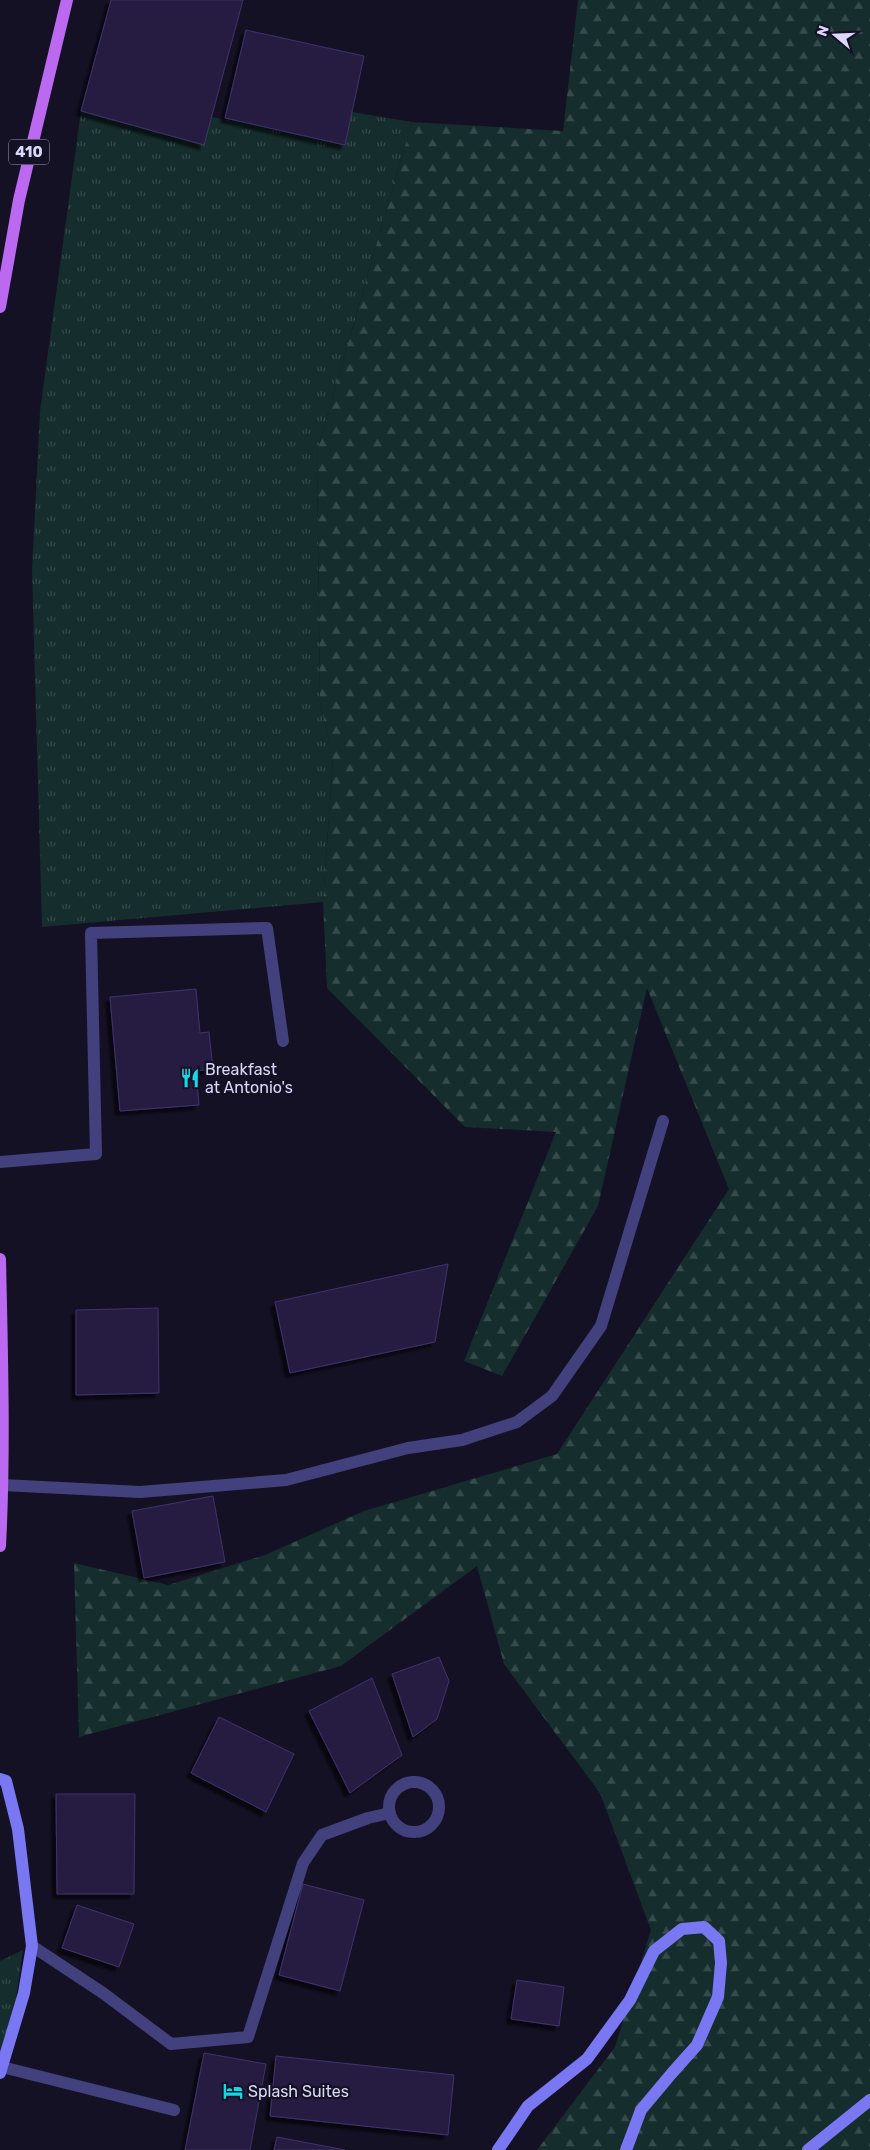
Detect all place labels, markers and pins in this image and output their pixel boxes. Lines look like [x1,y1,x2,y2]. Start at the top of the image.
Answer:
place label: Breakfast at Antonio's [205,1060,293,1097]
restaurant icon: Breakfast at Antonio's [179,1067,201,1089]
hotel icon: Splash Suites [222,2080,244,2102]
place label: Splash Suites [248,2082,349,2101]

